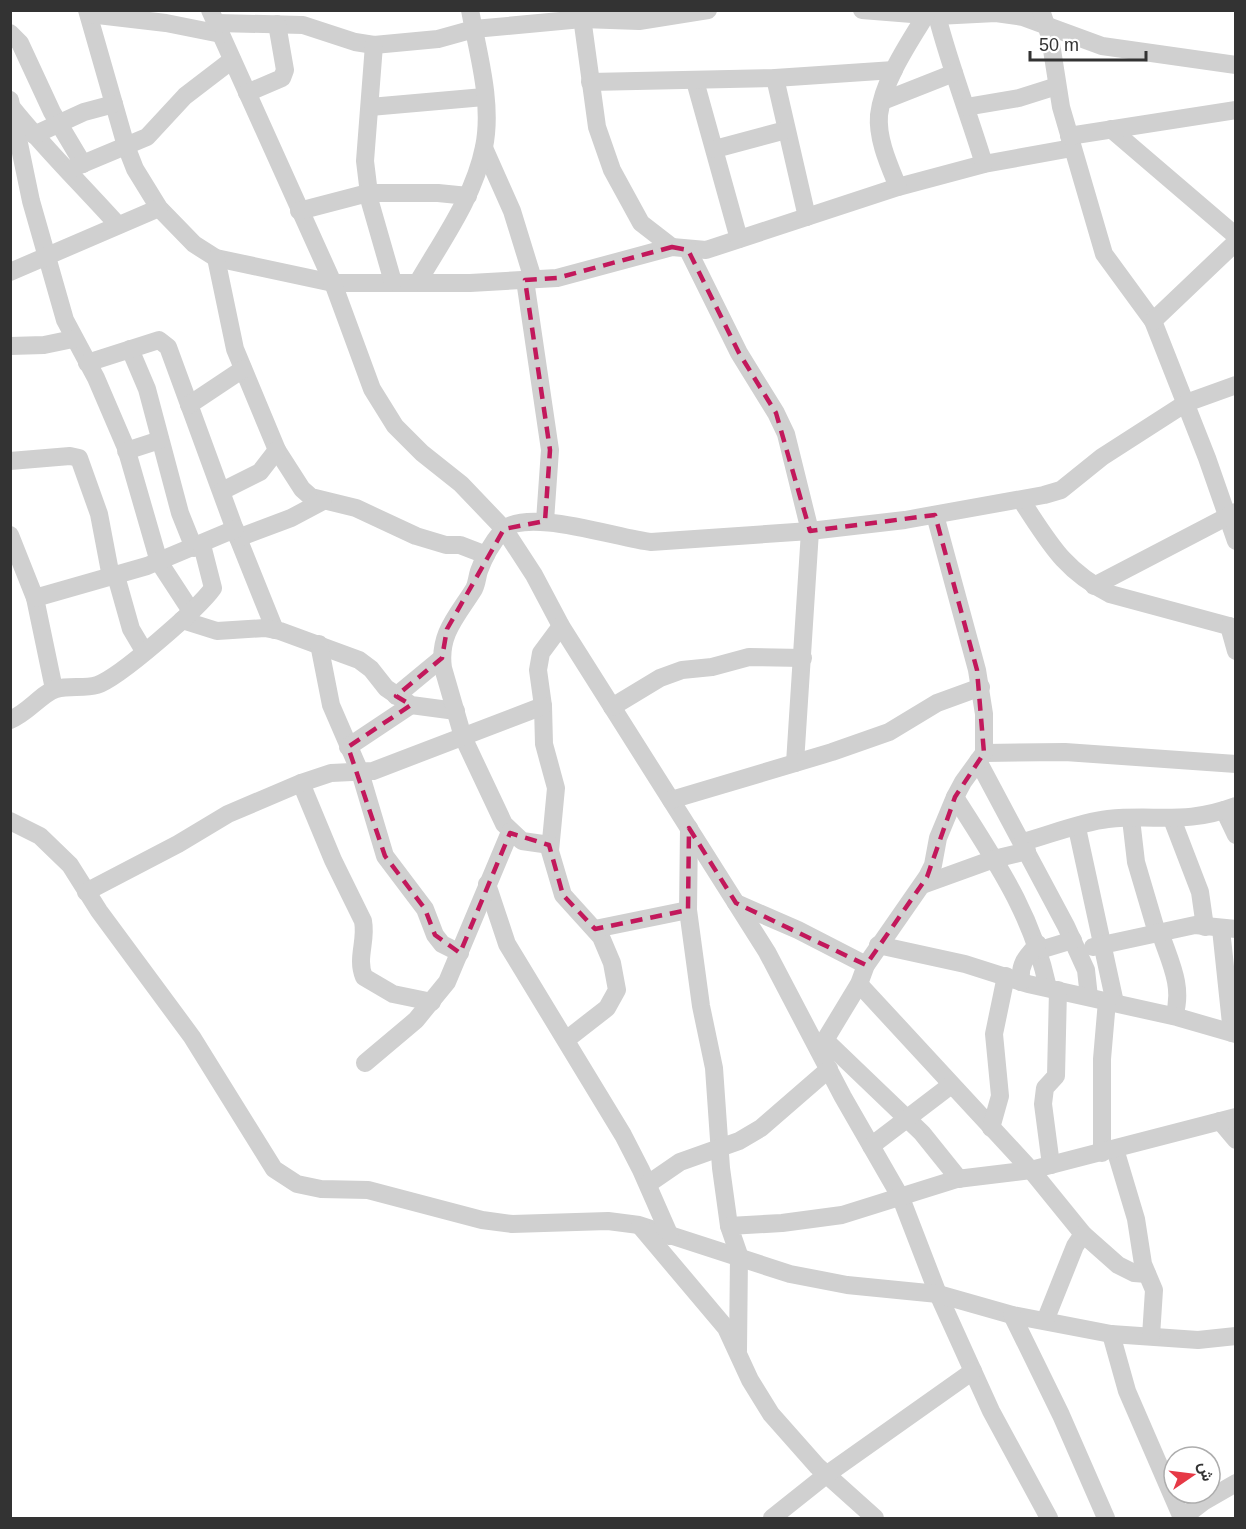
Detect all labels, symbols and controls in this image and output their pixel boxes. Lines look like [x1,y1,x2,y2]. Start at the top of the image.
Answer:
scale bar [1030,24,1146,62]
text: 50 m [1039,35,1079,55]
north arrow [1162,1445,1222,1505]
text: ش [1195,1460,1217,1483]

